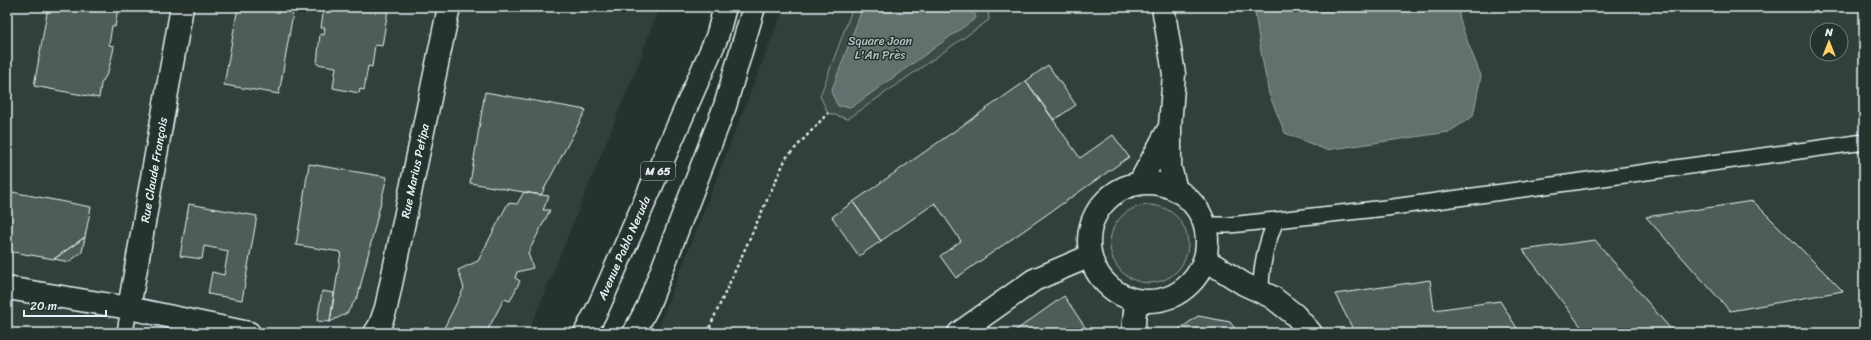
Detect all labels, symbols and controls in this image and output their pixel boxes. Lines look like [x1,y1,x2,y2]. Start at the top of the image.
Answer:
north arrow [1809,22,1849,62]
text: N [1824,23,1833,42]
park label: Square Joan L'An Près [848,30,912,66]
street label: Rue Claude François [134,115,174,225]
street label: Rue Marius Petipa [394,121,436,220]
road number: M 65 [641,162,675,180]
street label: Avenue Pablo Neruda [591,192,657,304]
scale bar [24,292,106,318]
text: 20 m [30,295,57,317]

